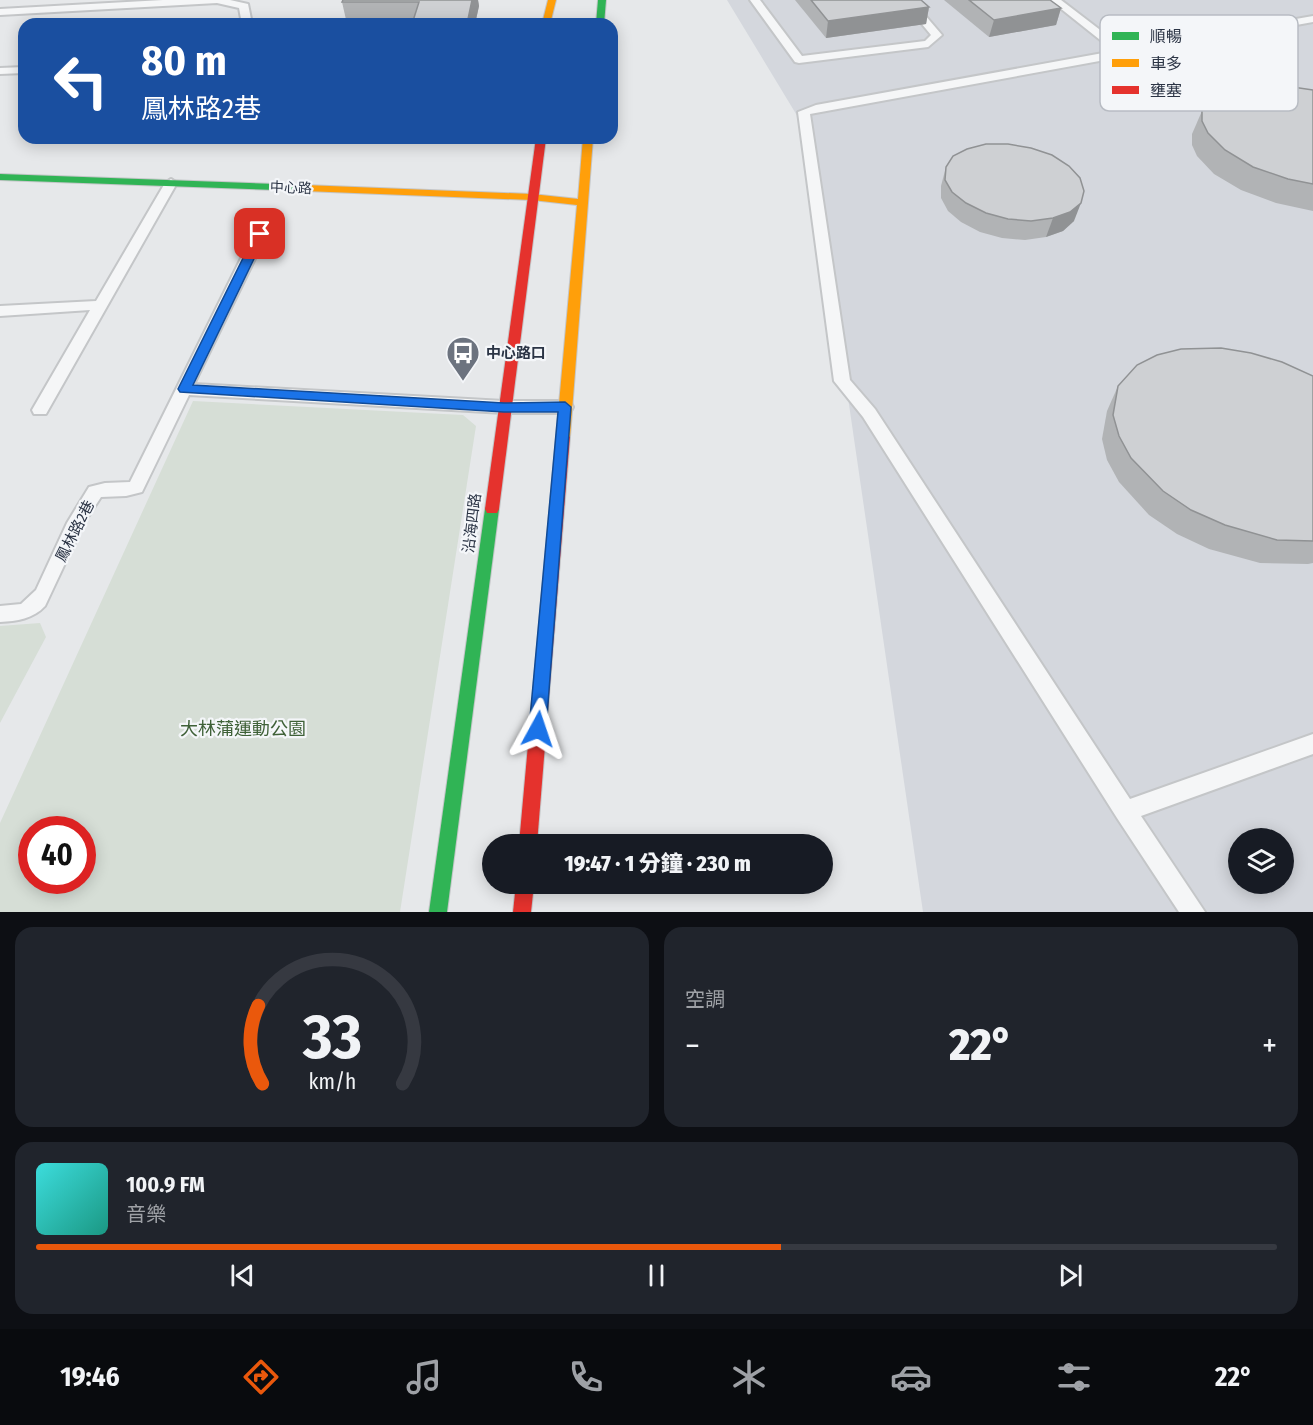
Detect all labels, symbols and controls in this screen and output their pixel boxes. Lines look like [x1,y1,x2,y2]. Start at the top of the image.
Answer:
legend [1100,15,1298,111]
text: 順暢 [1150,27,1182,46]
text: 80 m [141,36,227,86]
icon: left [42,42,120,120]
text: 車多 [1150,54,1182,73]
text: 壅塞 [1150,81,1182,100]
text: 鳳林路2巷 [141,93,261,125]
street label: 中心路 [270,179,312,197]
pin [234,208,285,259]
icon: arrive [243,217,276,250]
bus stop icon: 中心路口 [445,335,481,382]
place label: 中心路口 [486,344,546,362]
street label: 沿海四路 [459,492,485,554]
street label: 鳳林路2巷 [52,497,98,565]
position arrow [506,697,570,761]
park label: 大林蒲運動公園 [180,718,306,740]
speed limit sign: 40 [18,816,96,894]
map controls [1228,828,1294,894]
button: layers [1228,828,1294,894]
text: 19:47 · 1 分鐘 · 230 m [564,850,751,877]
text: 空調 [685,987,725,1011]
text: 33 [301,1000,362,1075]
text: 22° [949,1018,1013,1072]
text: − [685,1026,700,1066]
text: + [1262,1026,1277,1066]
text: km/h [308,1069,356,1095]
text: 100.9 FM [126,1171,205,1198]
text: 音樂 [126,1202,166,1226]
icon: previous [226,1259,259,1292]
icon: pause [640,1259,673,1292]
icon: next [1054,1259,1087,1292]
icon: directions [240,1356,282,1398]
icon: music [403,1356,445,1398]
icon: phone [565,1356,607,1398]
icon: climate [728,1356,770,1398]
icon: car [890,1356,932,1398]
icon: filters [1053,1356,1095,1398]
text: 19:46 [60,1361,120,1393]
text: 22° [1215,1361,1253,1393]

